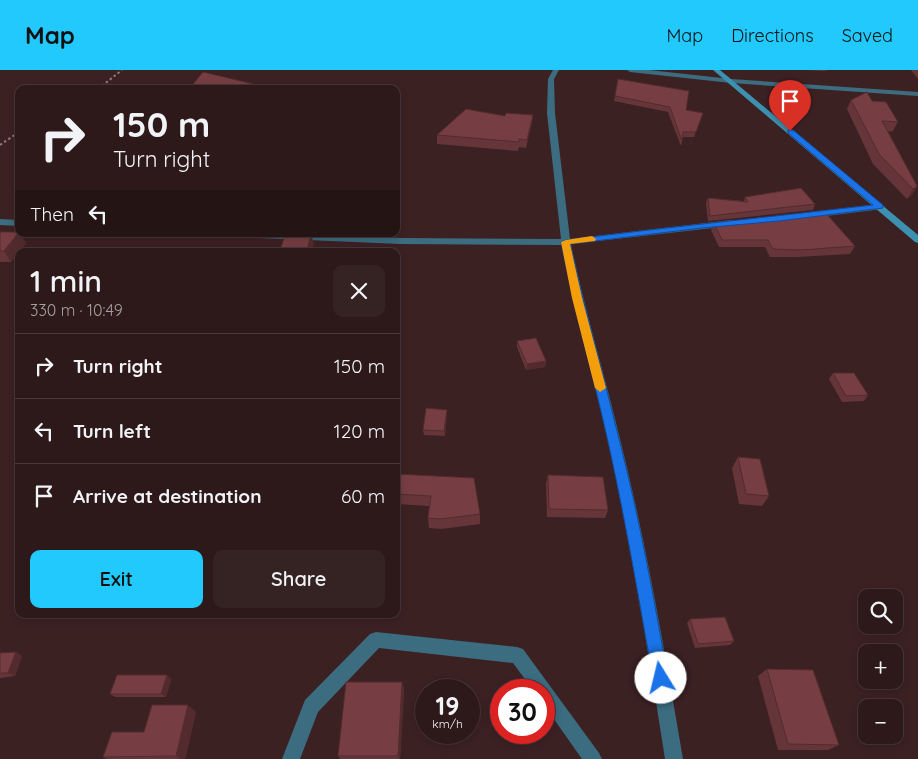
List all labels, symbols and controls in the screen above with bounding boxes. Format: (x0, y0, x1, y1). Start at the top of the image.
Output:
text: Map (25, 20, 75, 50)
text: Map (666, 24, 703, 47)
text: Directions (731, 24, 814, 47)
text: Saved (842, 24, 893, 47)
pin (769, 80, 811, 131)
icon: arrive (776, 87, 804, 115)
text: 150 m (113, 102, 210, 146)
icon: right (30, 105, 95, 170)
text: Turn right (113, 145, 210, 173)
icon: left (84, 200, 112, 228)
text: Then (30, 202, 74, 226)
text: 1 min (30, 262, 102, 300)
button: close (333, 265, 385, 317)
text: 330 m · 10:49 (30, 300, 123, 320)
icon: right (30, 352, 58, 380)
text: Turn right (73, 354, 162, 378)
text: 150 m (334, 354, 385, 378)
icon: left (30, 417, 58, 445)
text: Turn left (73, 419, 151, 443)
text: 120 m (334, 419, 385, 443)
icon: arrive (30, 482, 58, 510)
text: Arrive at destination (73, 484, 262, 508)
text: 60 m (341, 484, 385, 508)
button: Exit (30, 550, 203, 608)
button: Share (213, 550, 385, 608)
map controls (858, 589, 903, 744)
button: search (858, 589, 903, 634)
button: + (858, 644, 903, 689)
position arrow (634, 651, 686, 703)
speed limit sign: 30 (490, 679, 555, 744)
text: 19 (436, 690, 459, 721)
button: − (858, 699, 903, 744)
text: km/h (432, 716, 463, 731)

